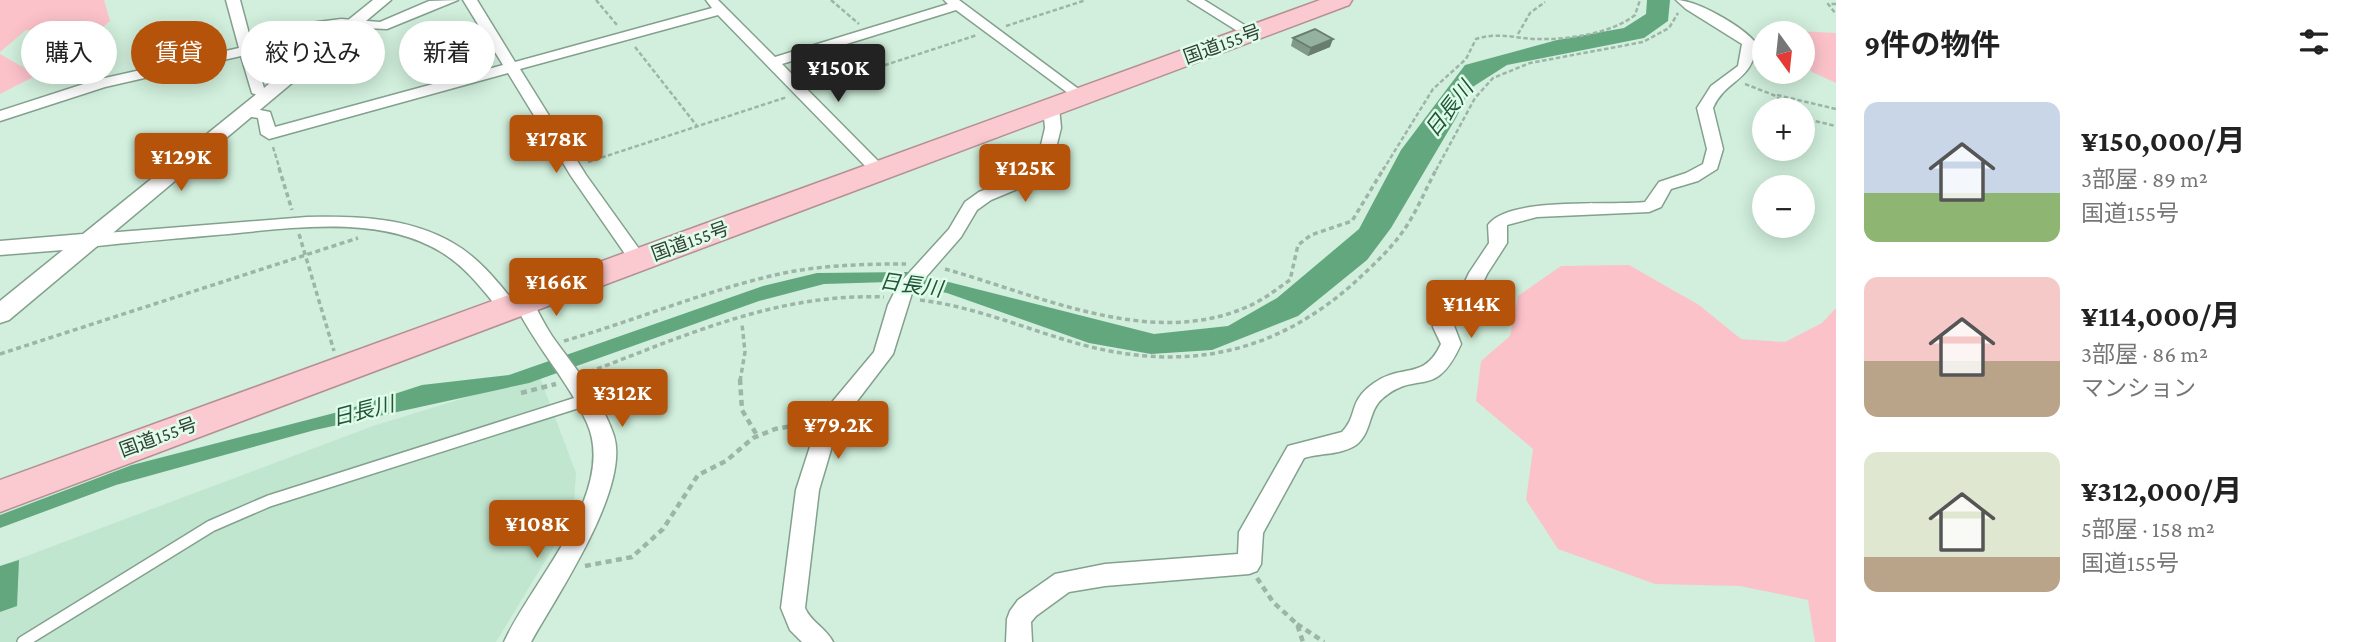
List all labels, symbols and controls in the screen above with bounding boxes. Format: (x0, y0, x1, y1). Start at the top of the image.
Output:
street label: 国道155号 (1180, 20, 1264, 68)
chip: 購入 (21, 21, 117, 84)
chip: 賃貸 (131, 21, 227, 84)
chip: 絞り込み (241, 21, 385, 84)
chip: 新着 (399, 21, 495, 84)
north arrow (1752, 21, 1815, 84)
map controls (1752, 21, 1815, 238)
icon: filters (2295, 23, 2333, 61)
text: 9件の物件 (1864, 28, 2000, 61)
pin: ¥150K (789, 44, 887, 104)
text: ¥150K (807, 54, 869, 80)
water label: 日長川 (1420, 75, 1479, 141)
button: + (1752, 98, 1815, 161)
pin: ¥178K (507, 116, 605, 175)
text: ¥150,000/月 (2081, 124, 2245, 157)
text: ¥178K (526, 125, 586, 151)
icon: home (1920, 130, 2004, 214)
pin: ¥129K (132, 134, 230, 193)
text: ¥129K (151, 143, 211, 169)
pin: ¥125K (976, 144, 1074, 204)
text: ¥125K (995, 154, 1055, 180)
text: 3部屋 · 89 m² (2081, 166, 2208, 192)
button: − (1752, 175, 1815, 238)
text: 国道155号 (2081, 200, 2179, 226)
street label: 国道155号 (648, 217, 732, 265)
pin: ¥166K (507, 258, 605, 318)
text: ¥166K (525, 268, 587, 294)
water label: 日長川 (878, 269, 946, 302)
pin: ¥114K (1422, 280, 1520, 340)
text: ¥114K (1442, 290, 1500, 316)
text: ¥114,000/月 (2081, 299, 2241, 332)
icon: home (1920, 305, 2004, 389)
text: 3部屋 · 86 m² (2081, 341, 2208, 367)
pin: ¥312K (573, 370, 671, 429)
text: マンション (2081, 375, 2196, 401)
text: ¥312K (593, 379, 651, 405)
water label: 日長川 (330, 391, 398, 430)
pin: ¥79.2K (781, 402, 895, 461)
text: ¥79.2K (803, 411, 873, 437)
street label: 国道155号 (116, 413, 200, 461)
text: ¥312,000/月 (2081, 474, 2242, 507)
icon: home (1920, 480, 2004, 564)
pin: ¥108K (488, 500, 586, 560)
text: ¥108K (505, 510, 569, 536)
text: 5部屋 · 158 m² (2081, 516, 2215, 542)
text: 国道155号 (2081, 550, 2179, 576)

